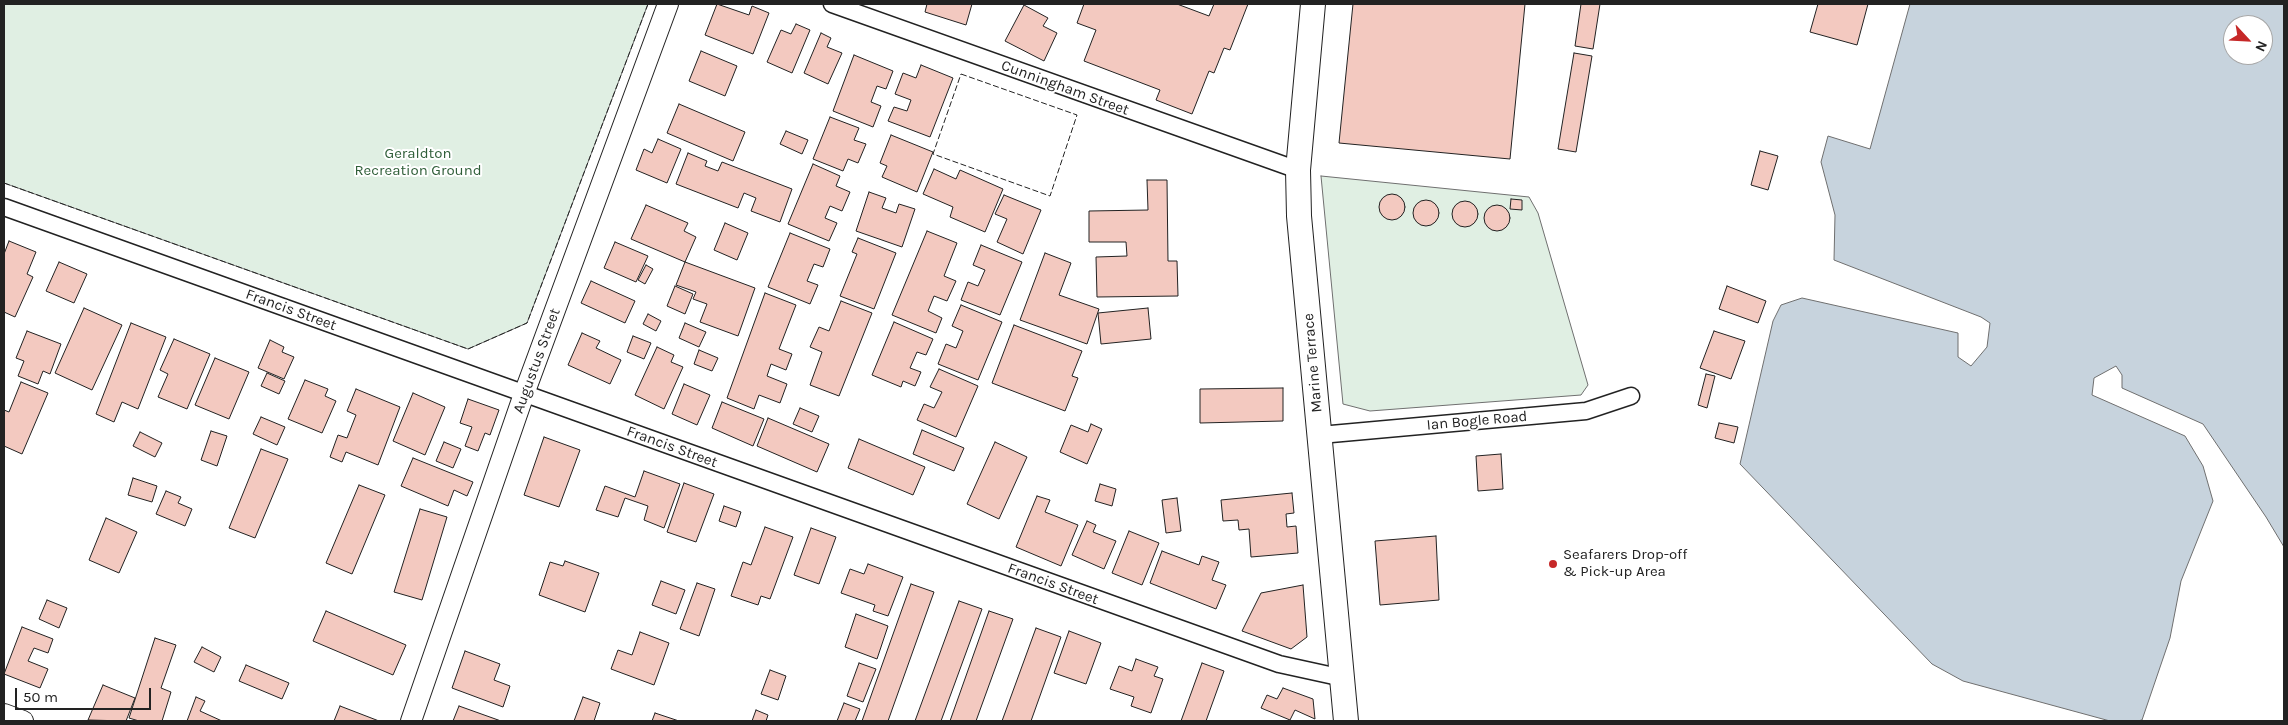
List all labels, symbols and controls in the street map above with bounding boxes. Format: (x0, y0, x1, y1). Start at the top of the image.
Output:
north arrow (2223, 15, 2273, 65)
text: N (2251, 38, 2271, 54)
street label: Cunningham Street (999, 57, 1131, 119)
park label: Geraldton Recreation Ground (354, 145, 482, 180)
street label: Francis Street (243, 285, 339, 335)
street label: Augustus Street (510, 306, 564, 416)
street label: Marine Terrace (1300, 313, 1326, 413)
street label: Ian Bogle Road (1426, 408, 1528, 434)
street label: Francis Street (624, 422, 720, 472)
place label: Seafarers Drop-off & Pick-up Area (1563, 546, 1687, 581)
marker: Seafarers Drop-off & Pick-up Area (1547, 558, 1559, 570)
street label: Francis Street (1005, 559, 1101, 609)
scale bar (18, 678, 154, 710)
text: 50 m (23, 688, 58, 706)

